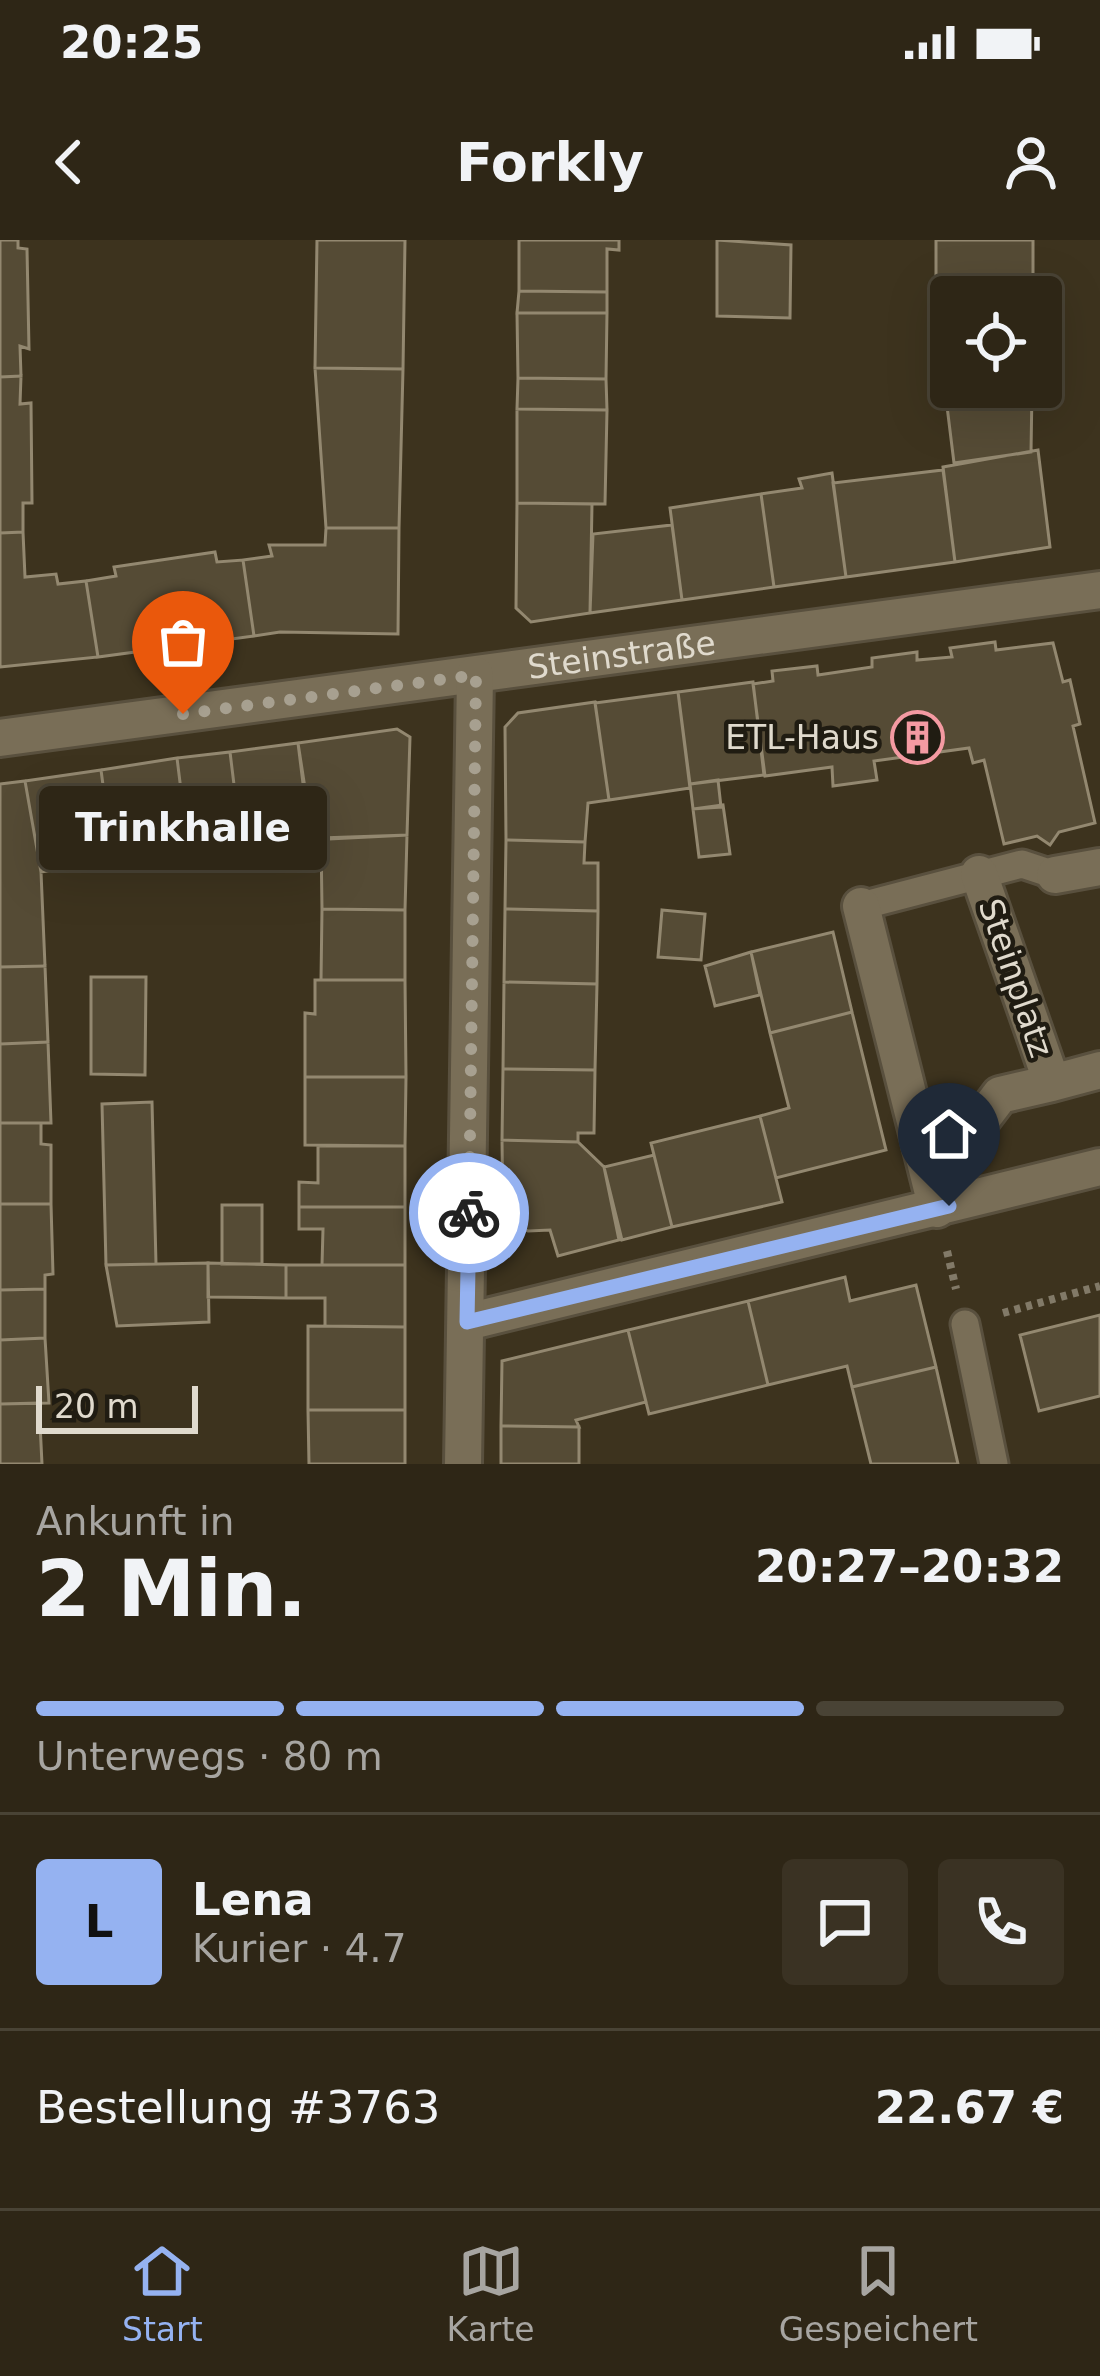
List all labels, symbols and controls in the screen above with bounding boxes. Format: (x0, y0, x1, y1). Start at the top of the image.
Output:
text: 20:25 (60, 16, 203, 69)
icon: back (36, 129, 102, 195)
icon: person (998, 129, 1064, 195)
text: Forkly (456, 131, 644, 194)
map controls (930, 276, 1062, 408)
button: locate (930, 276, 1062, 408)
pin (132, 591, 234, 714)
icon: bag (150, 609, 216, 675)
street label: Steinstraße (525, 622, 718, 686)
building icon: ETL-Haus (890, 709, 946, 765)
place label: ETL-Haus (725, 718, 879, 757)
callout: Trinkhalle (39, 786, 327, 870)
text: Trinkhalle (75, 805, 291, 850)
street label: Steinplatz (971, 894, 1061, 1062)
pin (898, 1083, 1000, 1206)
icon: home (916, 1101, 982, 1167)
courier (409, 1153, 529, 1273)
icon: bike (436, 1180, 502, 1246)
scale bar (36, 1380, 198, 1433)
text: 20 m (54, 1387, 139, 1426)
text: Ankunft in (36, 1499, 235, 1544)
text: 20:27–20:32 (755, 1540, 1064, 1593)
text: 2 Min. (36, 1544, 307, 1634)
text: Unterwegs · 80 m (36, 1734, 383, 1779)
button: chat (782, 1859, 908, 1985)
button: phone (938, 1859, 1064, 1985)
text: Lena (192, 1873, 314, 1926)
text: L (85, 1895, 113, 1948)
text: Kurier · 4.7 (192, 1926, 406, 1971)
text: Bestellung #3763 (36, 2081, 440, 2134)
text: 22.67 € (875, 2081, 1064, 2134)
tab: Start (122, 2238, 203, 2349)
tab: Karte (447, 2238, 535, 2349)
tab: Gespeichert (779, 2238, 978, 2349)

